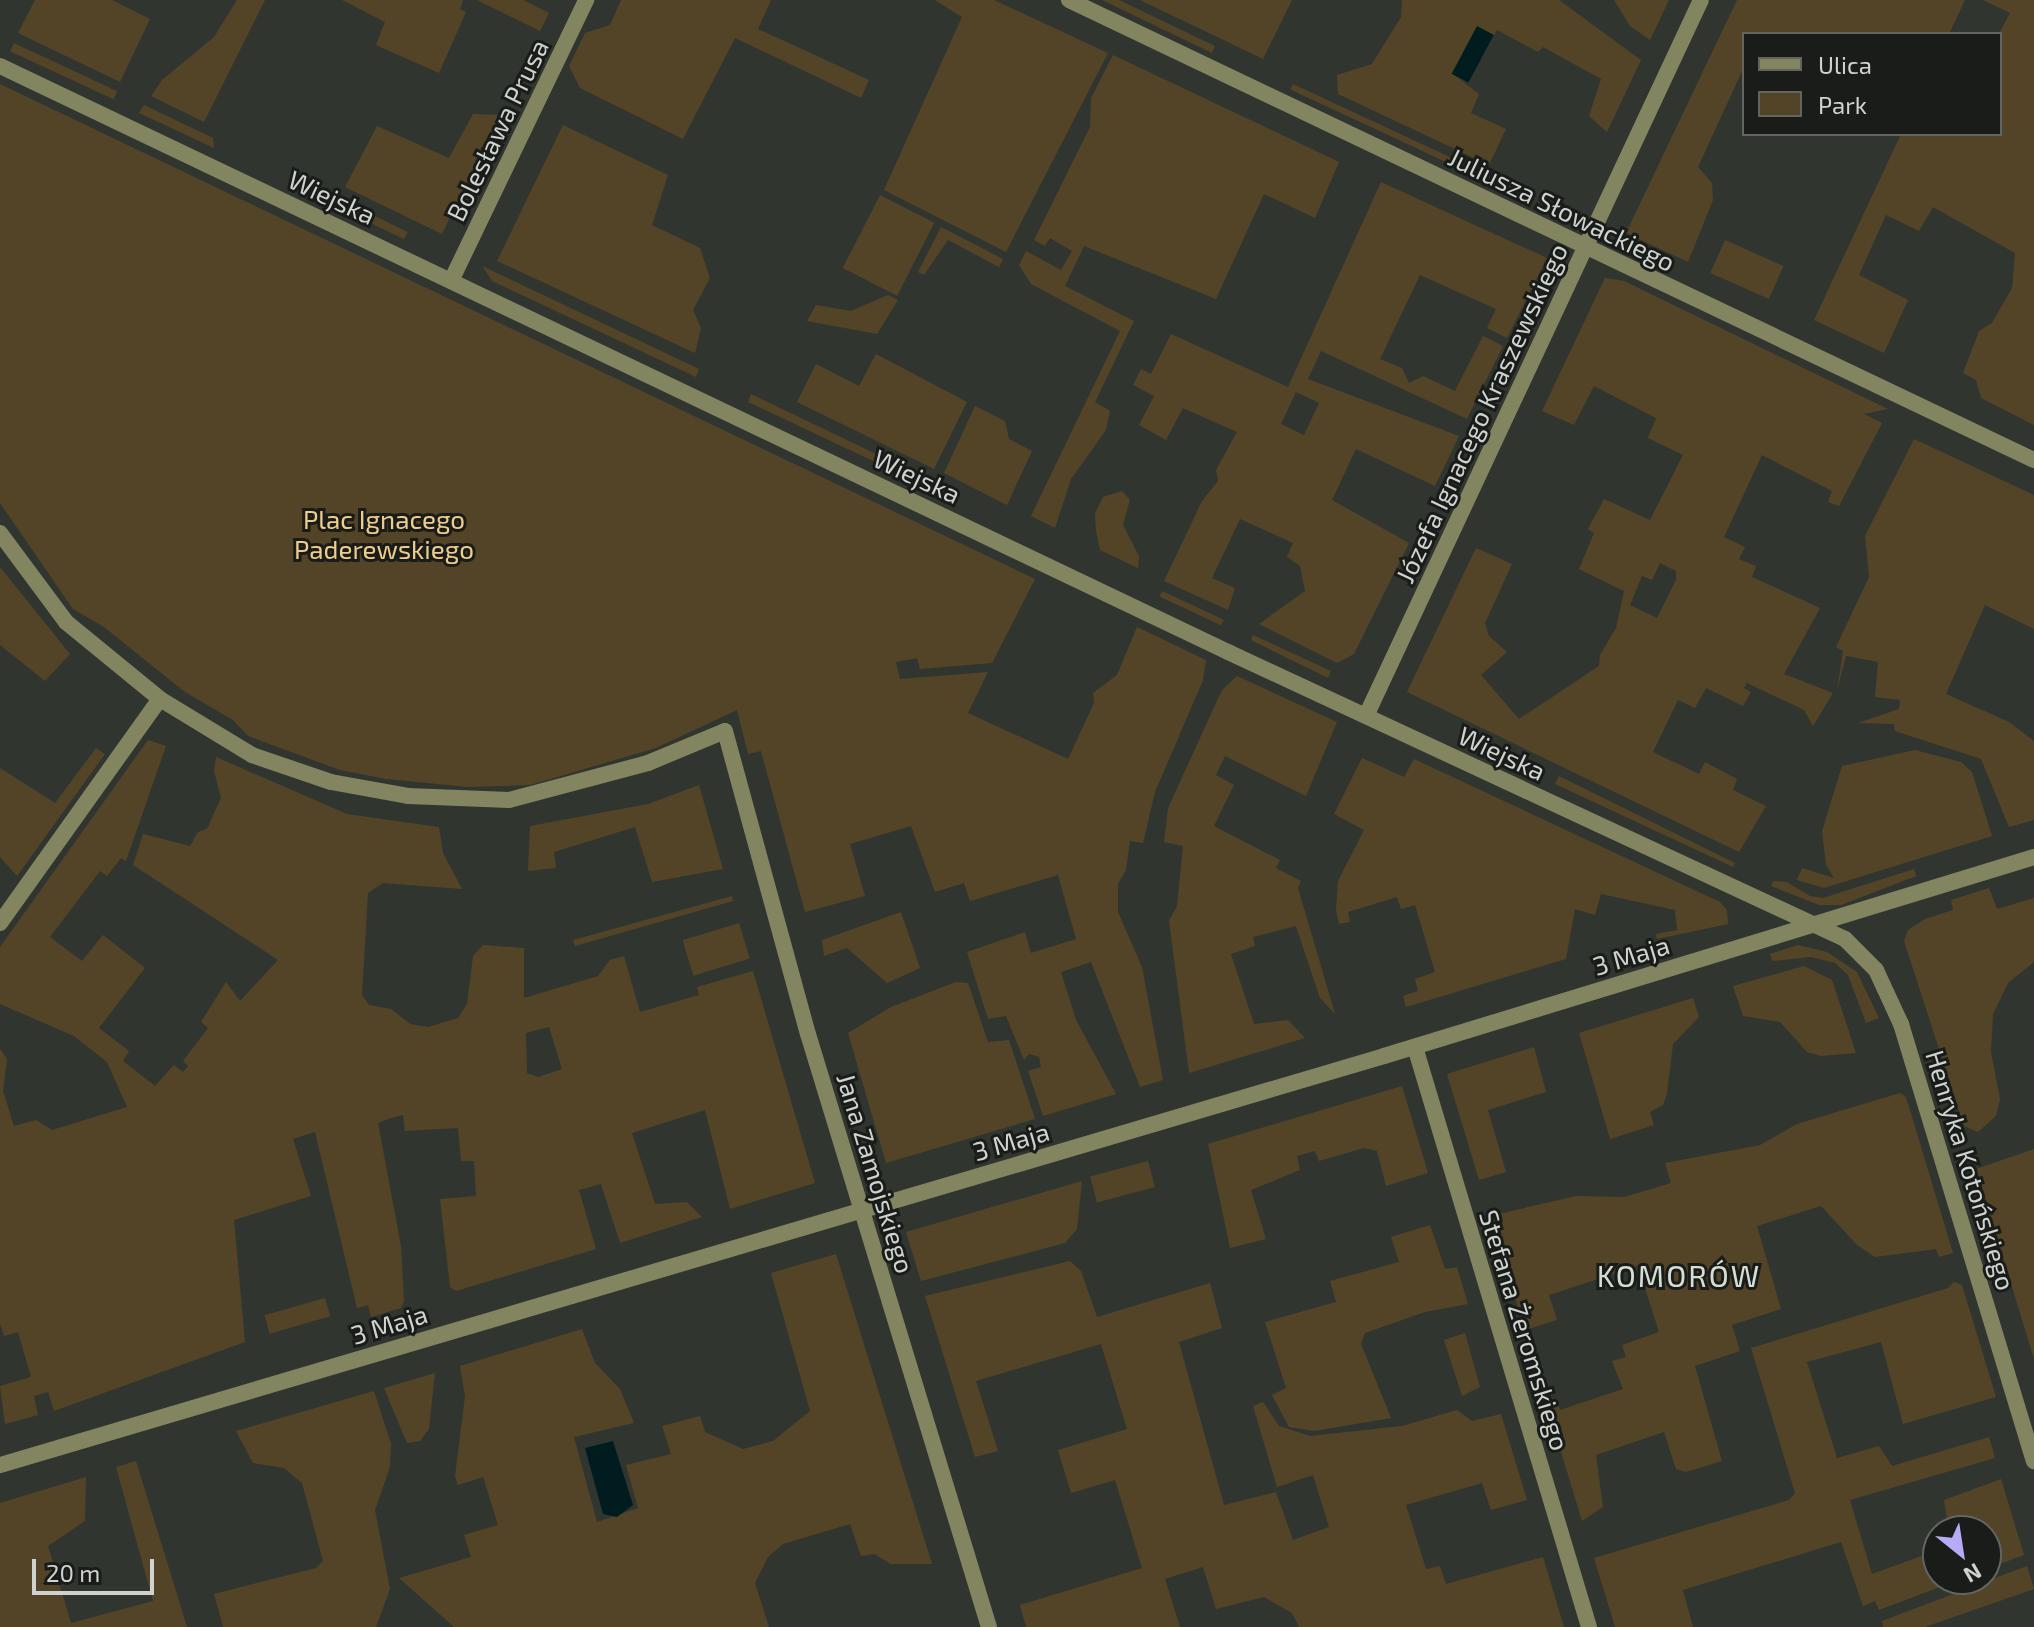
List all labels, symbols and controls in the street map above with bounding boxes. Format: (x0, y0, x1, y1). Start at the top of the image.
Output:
legend (1742, 32, 2002, 136)
street label: Bolesława Prusa (440, 34, 554, 226)
text: Ulica (1818, 50, 1872, 79)
text: Park (1818, 90, 1867, 119)
street label: Juliusza Słowackiego (1444, 141, 1680, 277)
street label: Wiejska (284, 163, 380, 231)
street label: Józefa Ignacego Kraszewskiego (1389, 238, 1573, 588)
street label: Wiejska (869, 442, 965, 510)
park label: Plac Ignacego Paderewskiego (294, 503, 474, 564)
street label: Wiejska (1454, 719, 1550, 787)
street label: 3 Maja (1589, 929, 1673, 981)
street label: Henryka Kotońskiego (1920, 1046, 2022, 1294)
street label: Jana Zamojskiego (831, 1069, 921, 1277)
street label: 3 Maja (969, 1115, 1053, 1167)
street label: Stefana Żeromskiego (1474, 1206, 1576, 1454)
district label: KOMORÓW (1597, 1257, 1761, 1293)
street label: 3 Maja (347, 1298, 431, 1350)
north arrow (1922, 1515, 2002, 1595)
scale bar (36, 1543, 158, 1593)
text: 20 m (46, 1558, 100, 1587)
text: N (1960, 1559, 1986, 1589)

